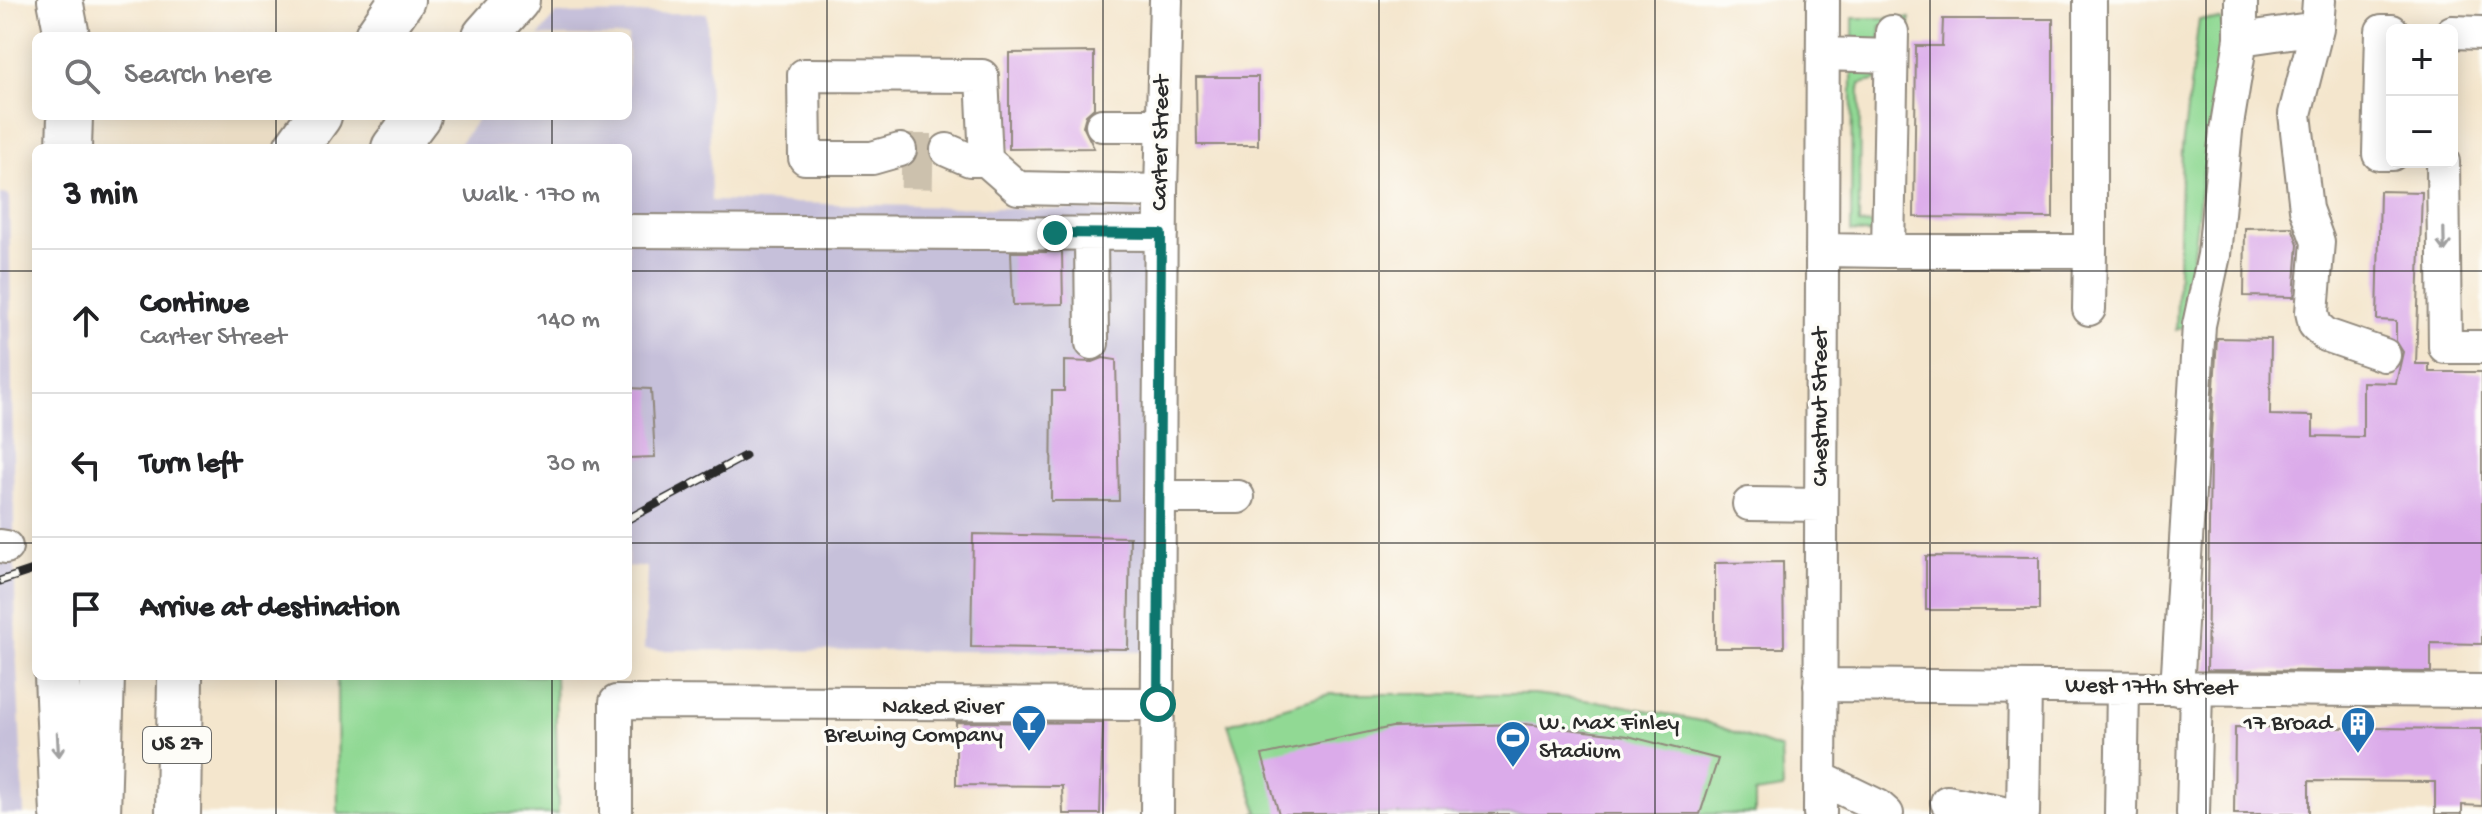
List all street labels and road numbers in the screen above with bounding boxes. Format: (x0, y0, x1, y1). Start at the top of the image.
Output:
street label: Carter Street (1146, 73, 1178, 211)
street label: Chestnut Street (1807, 325, 1836, 487)
street label: West 17th Street (2065, 672, 2239, 704)
road number: US 27 (143, 727, 211, 763)

